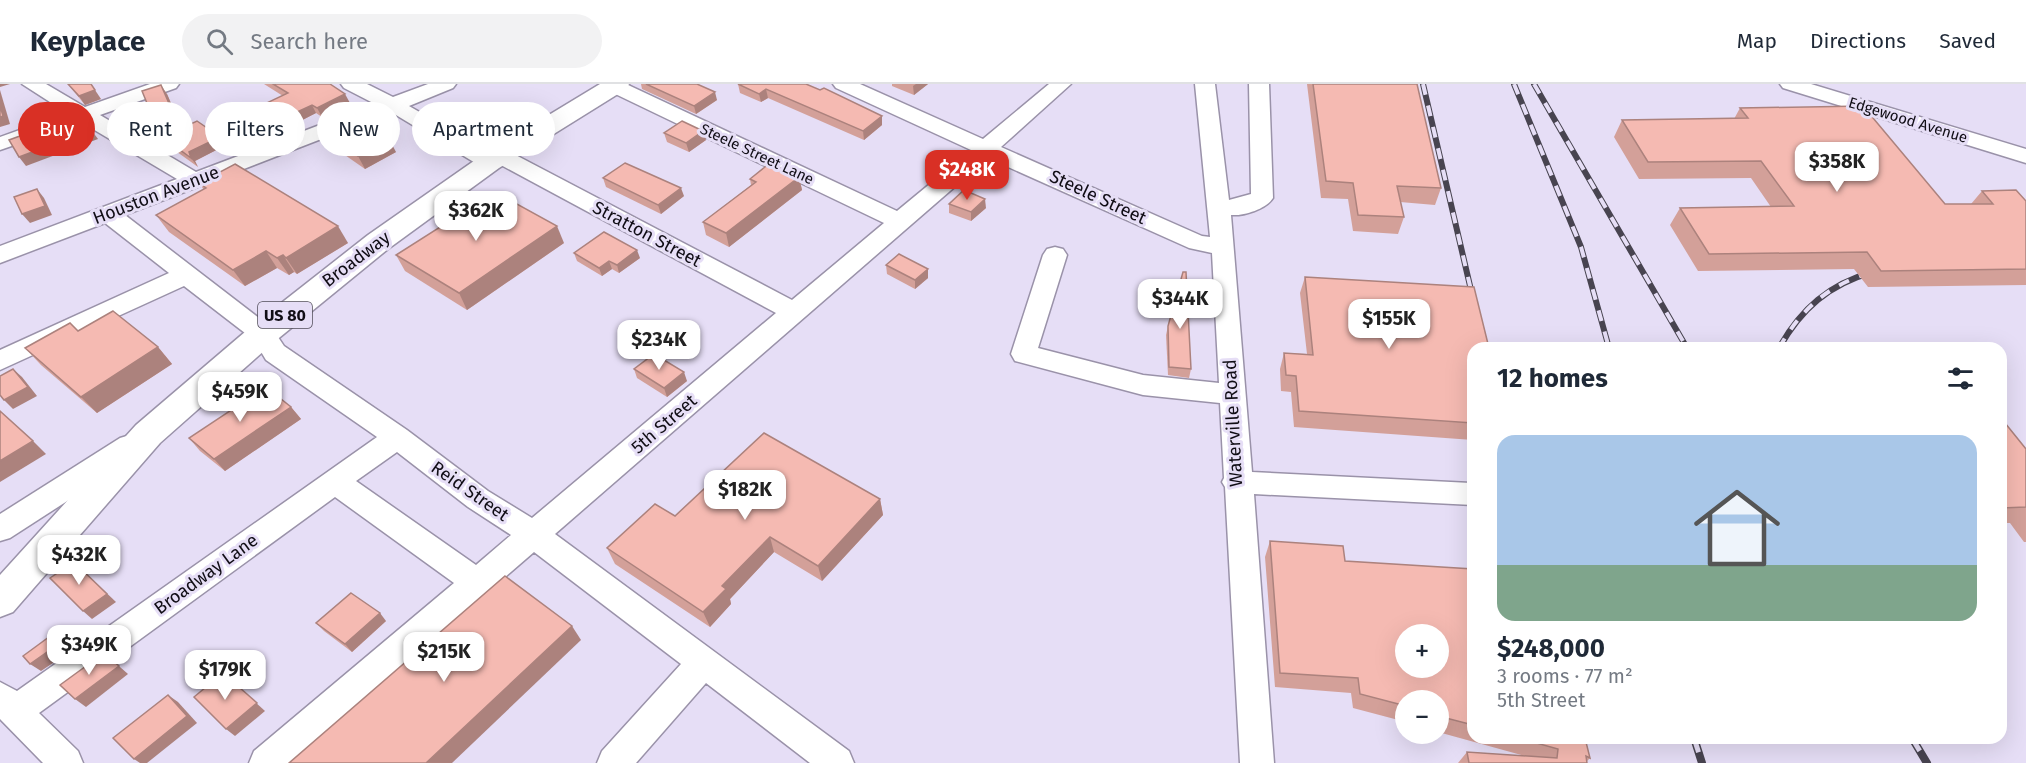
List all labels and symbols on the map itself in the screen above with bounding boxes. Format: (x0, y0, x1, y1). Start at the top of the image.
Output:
street label: Edgewood Avenue (1846, 93, 1970, 147)
street label: Steele Street Lane (697, 120, 817, 188)
pin: $358K (1795, 142, 1879, 193)
pin: $248K (925, 150, 1009, 201)
street label: Houston Avenue (90, 161, 222, 229)
street label: Steele Street (1046, 165, 1150, 229)
pin: $362K (434, 191, 518, 242)
street label: Stratton Street (589, 196, 705, 272)
street label: Broadway (318, 226, 394, 292)
pin: $344K (1138, 279, 1222, 330)
pin: $155K (1347, 299, 1431, 350)
road number: US 80 (258, 302, 312, 328)
pin: $234K (617, 320, 701, 371)
street label: Waterville Road (1219, 359, 1247, 487)
pin: $459K (198, 372, 282, 423)
street label: 5th Street (627, 389, 702, 458)
street label: Reid Street (427, 456, 514, 526)
pin: $182K (703, 470, 787, 521)
street label: Broadway Lane (150, 529, 262, 619)
pin: $432K (37, 535, 121, 586)
pin: $349K (47, 625, 131, 676)
pin: $215K (402, 632, 486, 683)
pin: $179K (183, 650, 267, 701)

